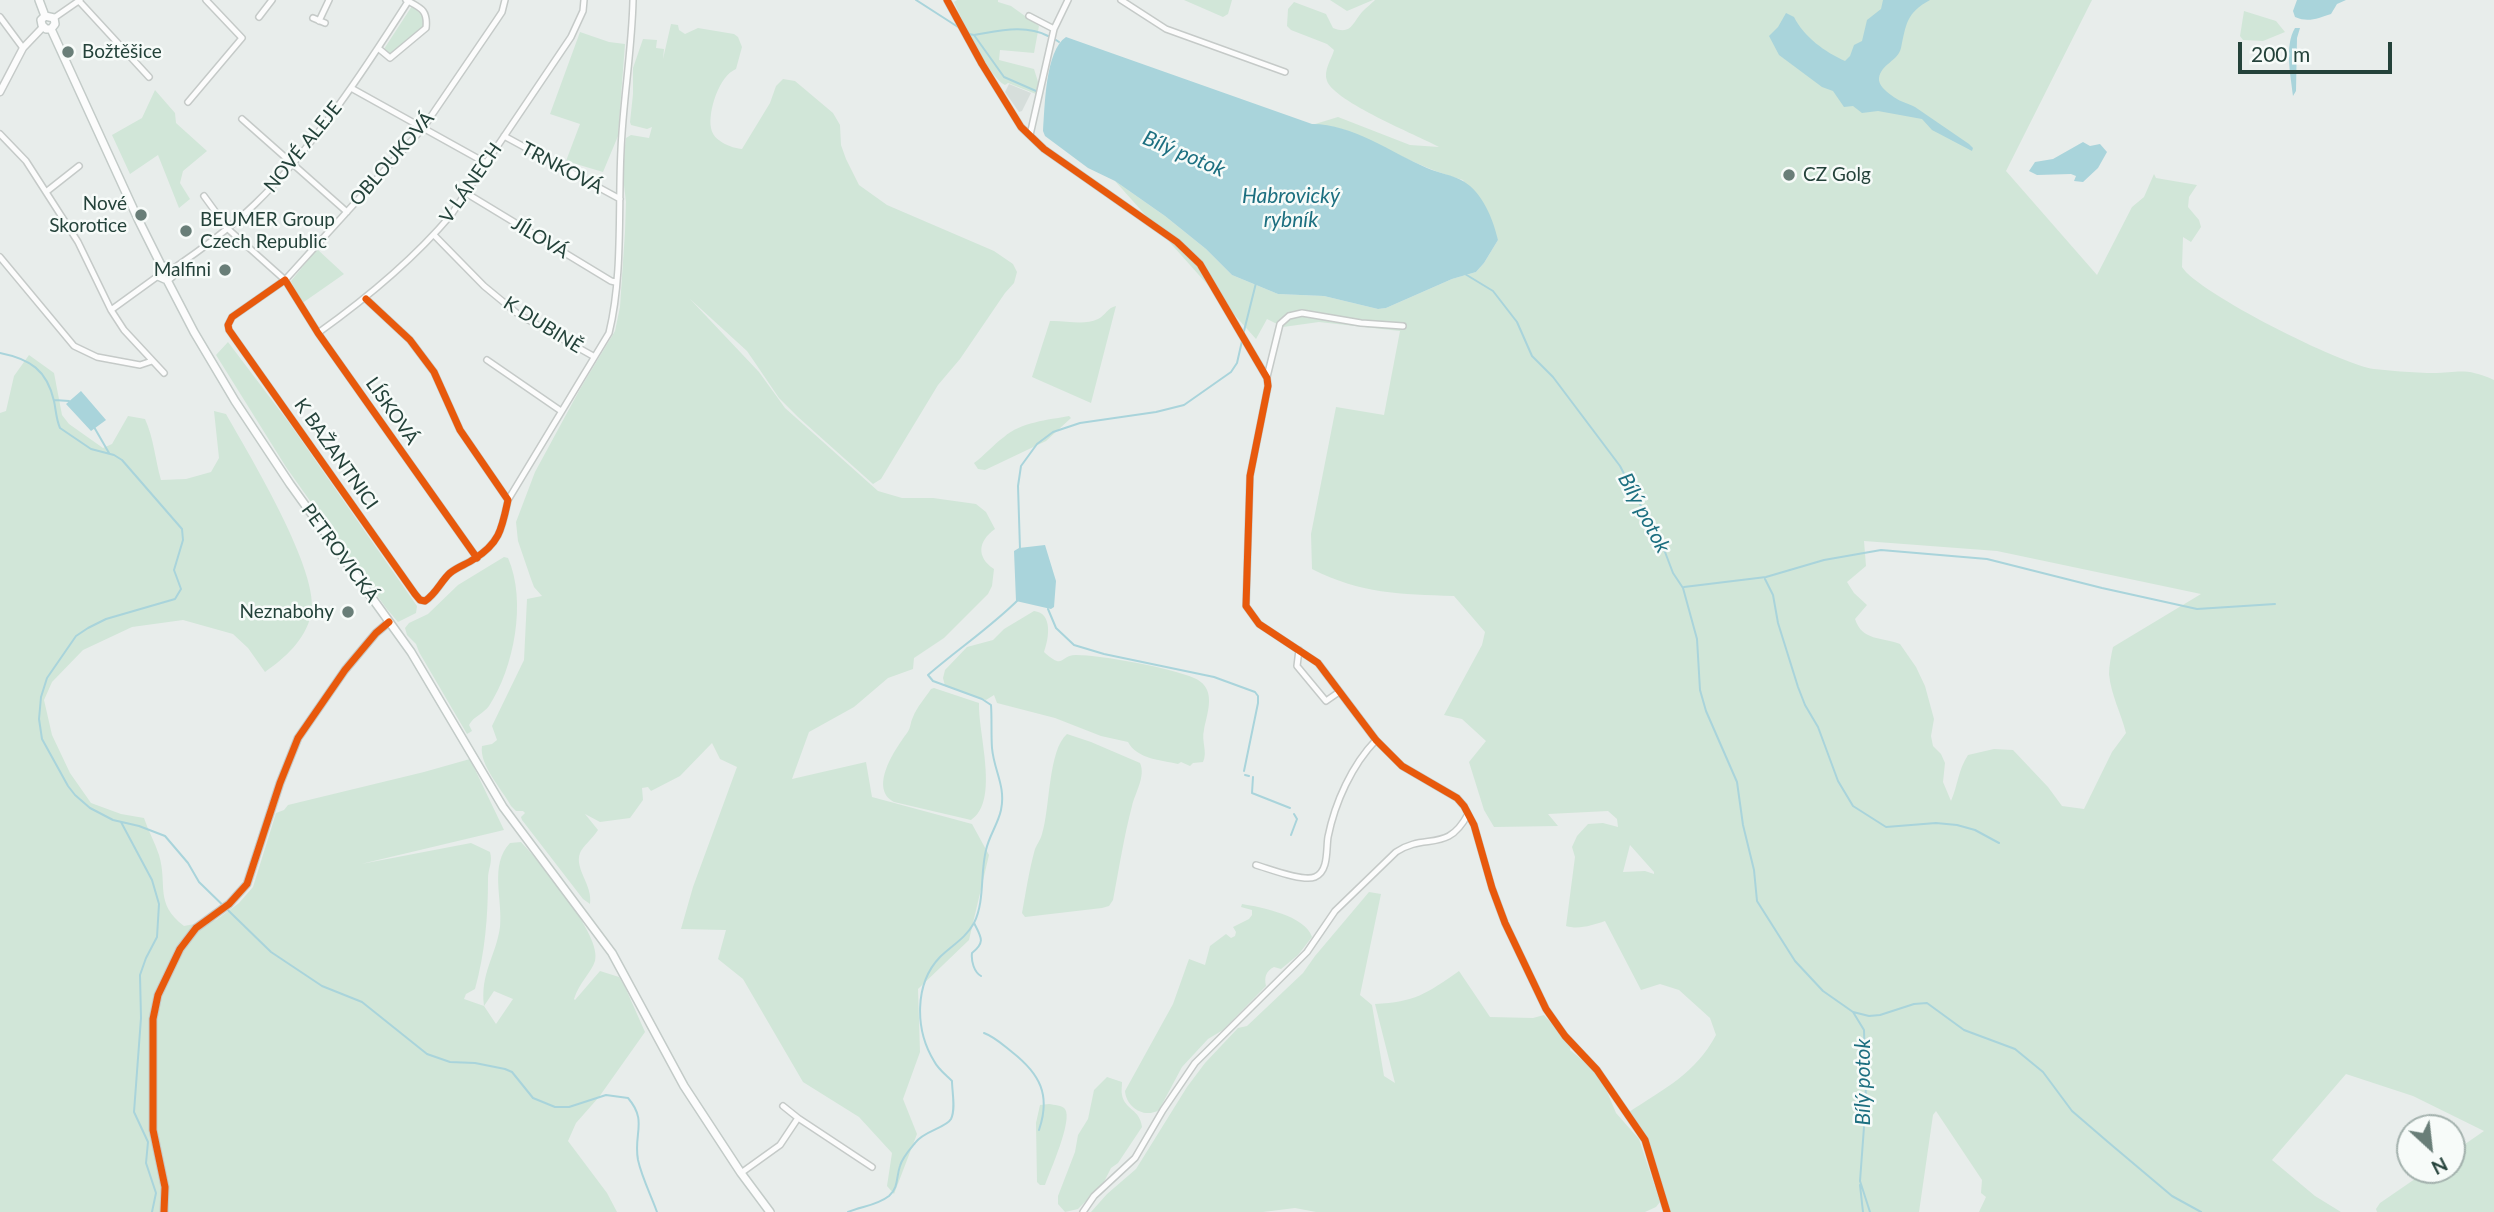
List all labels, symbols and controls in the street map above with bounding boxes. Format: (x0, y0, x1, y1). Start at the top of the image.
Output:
scale bar (2242, 28, 2396, 72)
place label: Božtěšice (82, 41, 162, 63)
text: 200 m (2251, 41, 2310, 66)
marker: Božtěšice (60, 44, 76, 60)
street label: NOVÉ ALEJE (259, 97, 347, 197)
street label: OBLOUKOVÁ (345, 107, 439, 211)
water label: Bílý potok (1139, 125, 1229, 183)
street label: TRNKOVÁ (517, 137, 607, 199)
street label: V LÁNECH (435, 138, 507, 228)
place label: CZ Golg (1803, 164, 1871, 186)
marker: CZ Golg (1781, 167, 1797, 183)
water label: Habrovický rybník (1242, 183, 1340, 233)
place label: Nové Skorotice (49, 193, 127, 237)
marker: Nové Skorotice (133, 207, 149, 223)
place label: BEUMER Group Czech Republic (200, 209, 335, 253)
street label: JÍLOVÁ (508, 212, 572, 264)
marker: BEUMER Group Czech Republic (178, 223, 194, 239)
place label: Malfini (154, 259, 211, 281)
marker: Malfini (217, 262, 233, 278)
street label: K DUBINĚ (499, 292, 587, 358)
street label: LÍSKOVÁ (361, 373, 423, 449)
street label: K BAŽANTNICI (289, 394, 383, 514)
water label: Bílý potok (1612, 469, 1676, 557)
street label: PETROVICKÁ (297, 499, 383, 607)
place label: Neznabohy (240, 601, 334, 623)
marker: Neznabohy (340, 604, 356, 620)
water label: Bílý potok (1850, 1039, 1876, 1125)
north arrow (2396, 1114, 2466, 1184)
text: N (2428, 1153, 2452, 1180)

